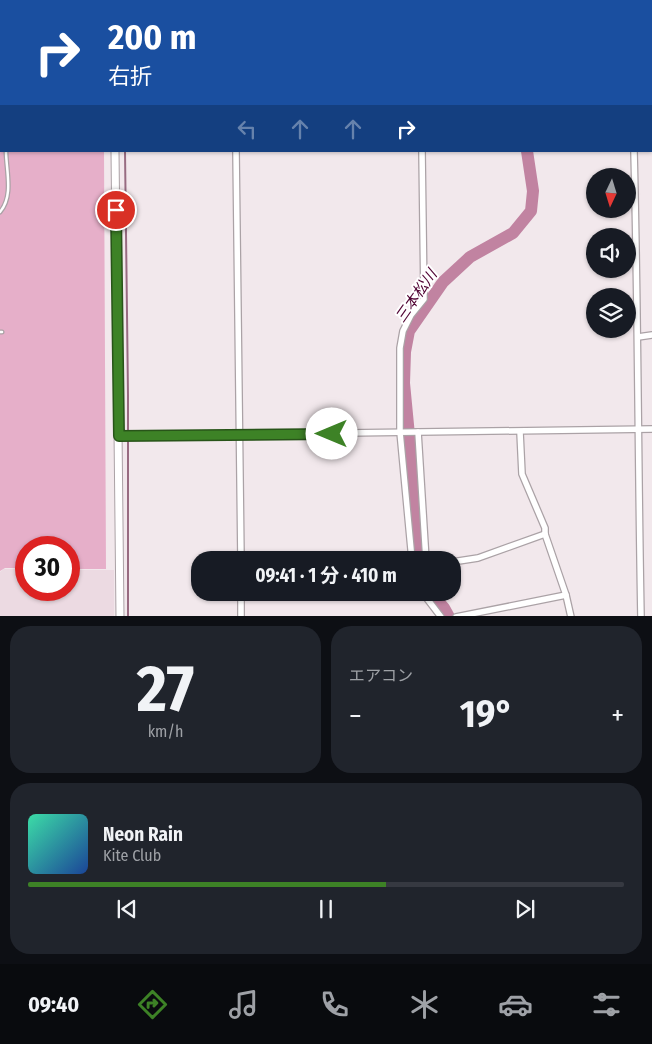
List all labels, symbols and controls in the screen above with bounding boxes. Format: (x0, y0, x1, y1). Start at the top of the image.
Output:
text: 200 m (108, 16, 196, 58)
icon: right (25, 20, 90, 85)
text: 右折 (108, 63, 152, 90)
icon: left (233, 115, 261, 143)
icon: ahead (286, 115, 314, 143)
icon: ahead (339, 115, 367, 143)
icon: right (392, 115, 420, 143)
north arrow (586, 168, 636, 218)
map controls (586, 168, 636, 338)
pin (95, 189, 137, 231)
icon: arrive (102, 196, 130, 224)
button: sound (586, 228, 636, 278)
water label: 三本松川 (391, 265, 442, 326)
button: layers (586, 288, 636, 338)
position arrow (305, 407, 357, 459)
speed limit sign: 30 (15, 536, 80, 601)
text: 09:41 · 1 分 · 410 m (255, 564, 397, 587)
text: 27 (137, 650, 194, 728)
text: エアコン (349, 666, 413, 685)
text: 19° (460, 691, 513, 737)
text: − (349, 699, 362, 732)
text: + (611, 699, 624, 732)
text: km/h (148, 722, 183, 741)
text: Neon Rain (103, 823, 183, 846)
text: Kite Club (103, 846, 161, 865)
icon: previous (113, 895, 141, 923)
icon: pause (312, 895, 340, 923)
icon: next (511, 895, 539, 923)
icon: directions (135, 987, 170, 1022)
icon: music (226, 987, 261, 1022)
icon: phone (317, 987, 352, 1022)
icon: climate (407, 987, 442, 1022)
icon: car (498, 987, 533, 1022)
icon: filters (589, 987, 624, 1022)
text: 09:40 (28, 991, 79, 1018)

